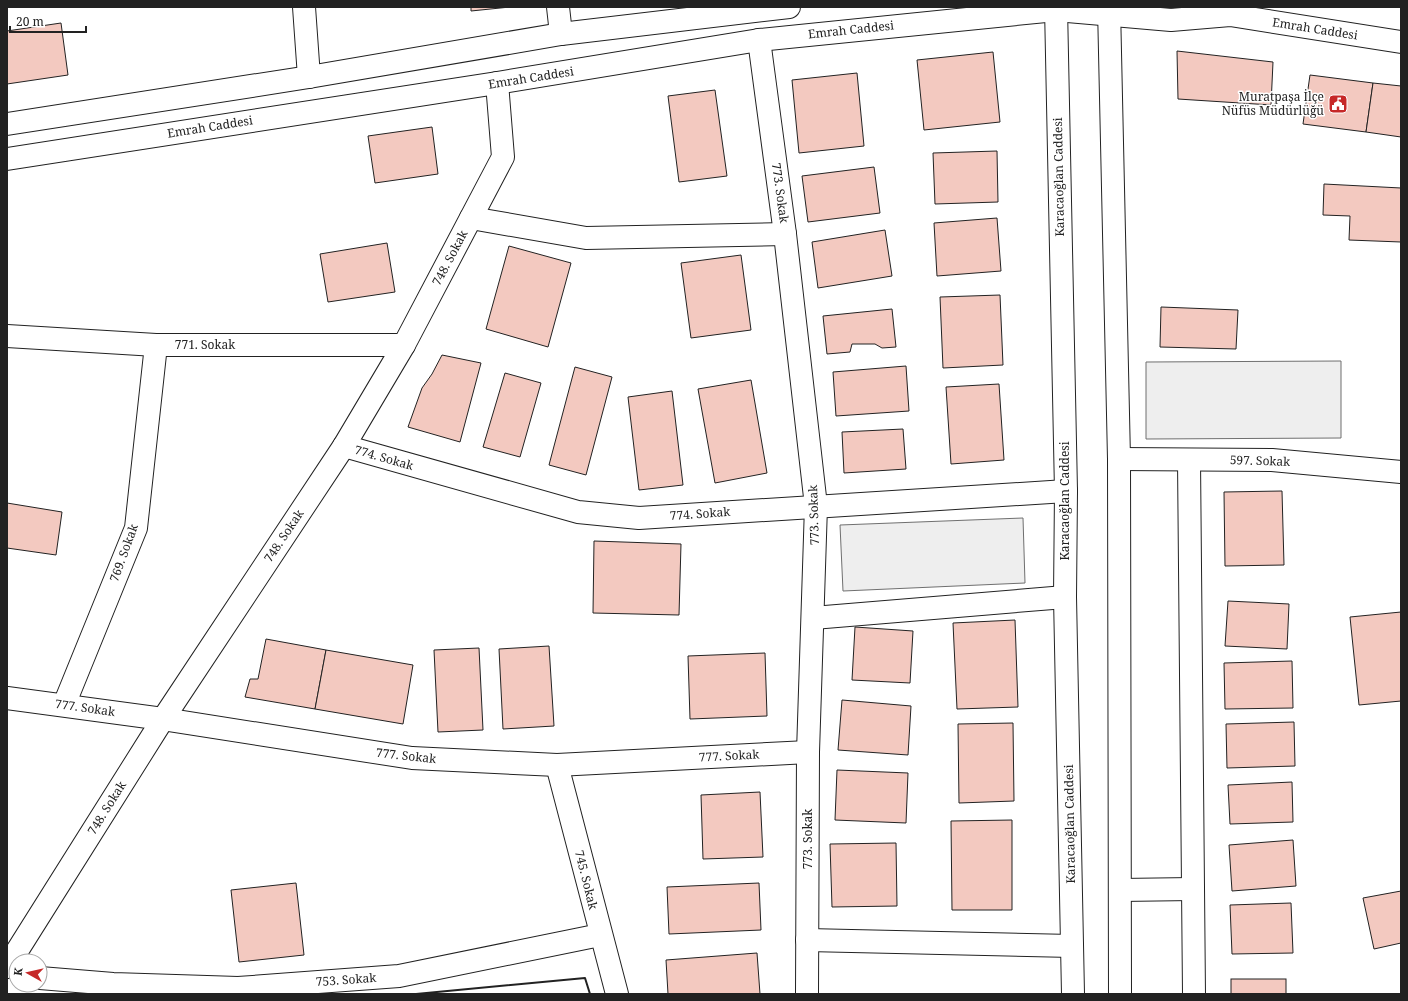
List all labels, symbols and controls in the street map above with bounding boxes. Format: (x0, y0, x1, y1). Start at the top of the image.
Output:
scale bar (10, 8, 86, 34)
text: 20 m (16, 13, 44, 30)
street label: Emrah Caddesi (1271, 13, 1359, 44)
street label: Emrah Caddesi (807, 17, 895, 42)
street label: Emrah Caddesi (487, 62, 575, 93)
place label: Muratpaşa İlçe Nüfüs Müdürlüğü (1222, 88, 1324, 119)
public building icon: Muratpaşa İlçe Nüfüs Müdürlüğü (1327, 93, 1349, 115)
street label: Emrah Caddesi (166, 111, 254, 142)
street label: Karacaoğlan Caddesi (1049, 117, 1068, 237)
street label: 773. Sokak (768, 162, 793, 225)
street label: 748. Sokak (428, 226, 472, 288)
street label: 771. Sokak (175, 336, 236, 353)
street label: 774. Sokak (353, 441, 416, 474)
street label: Karacaoğlan Caddesi (1056, 441, 1073, 561)
street label: 597. Sokak (1229, 451, 1292, 470)
street label: 773. Sokak (804, 484, 823, 546)
street label: 774. Sokak (669, 503, 732, 524)
street label: 748. Sokak (260, 505, 308, 566)
street label: 769. Sokak (105, 521, 142, 584)
street label: 777. Sokak (54, 695, 117, 720)
street label: 777. Sokak (375, 744, 438, 767)
street label: 777. Sokak (698, 745, 761, 766)
street label: Karacaoğlan Caddesi (1060, 764, 1079, 884)
street label: 748. Sokak (83, 777, 130, 838)
street label: 773. Sokak (799, 808, 816, 869)
street label: 745. Sokak (571, 848, 602, 912)
north arrow (8, 953, 48, 993)
text: K (10, 966, 26, 977)
street label: 753. Sokak (315, 969, 378, 990)

